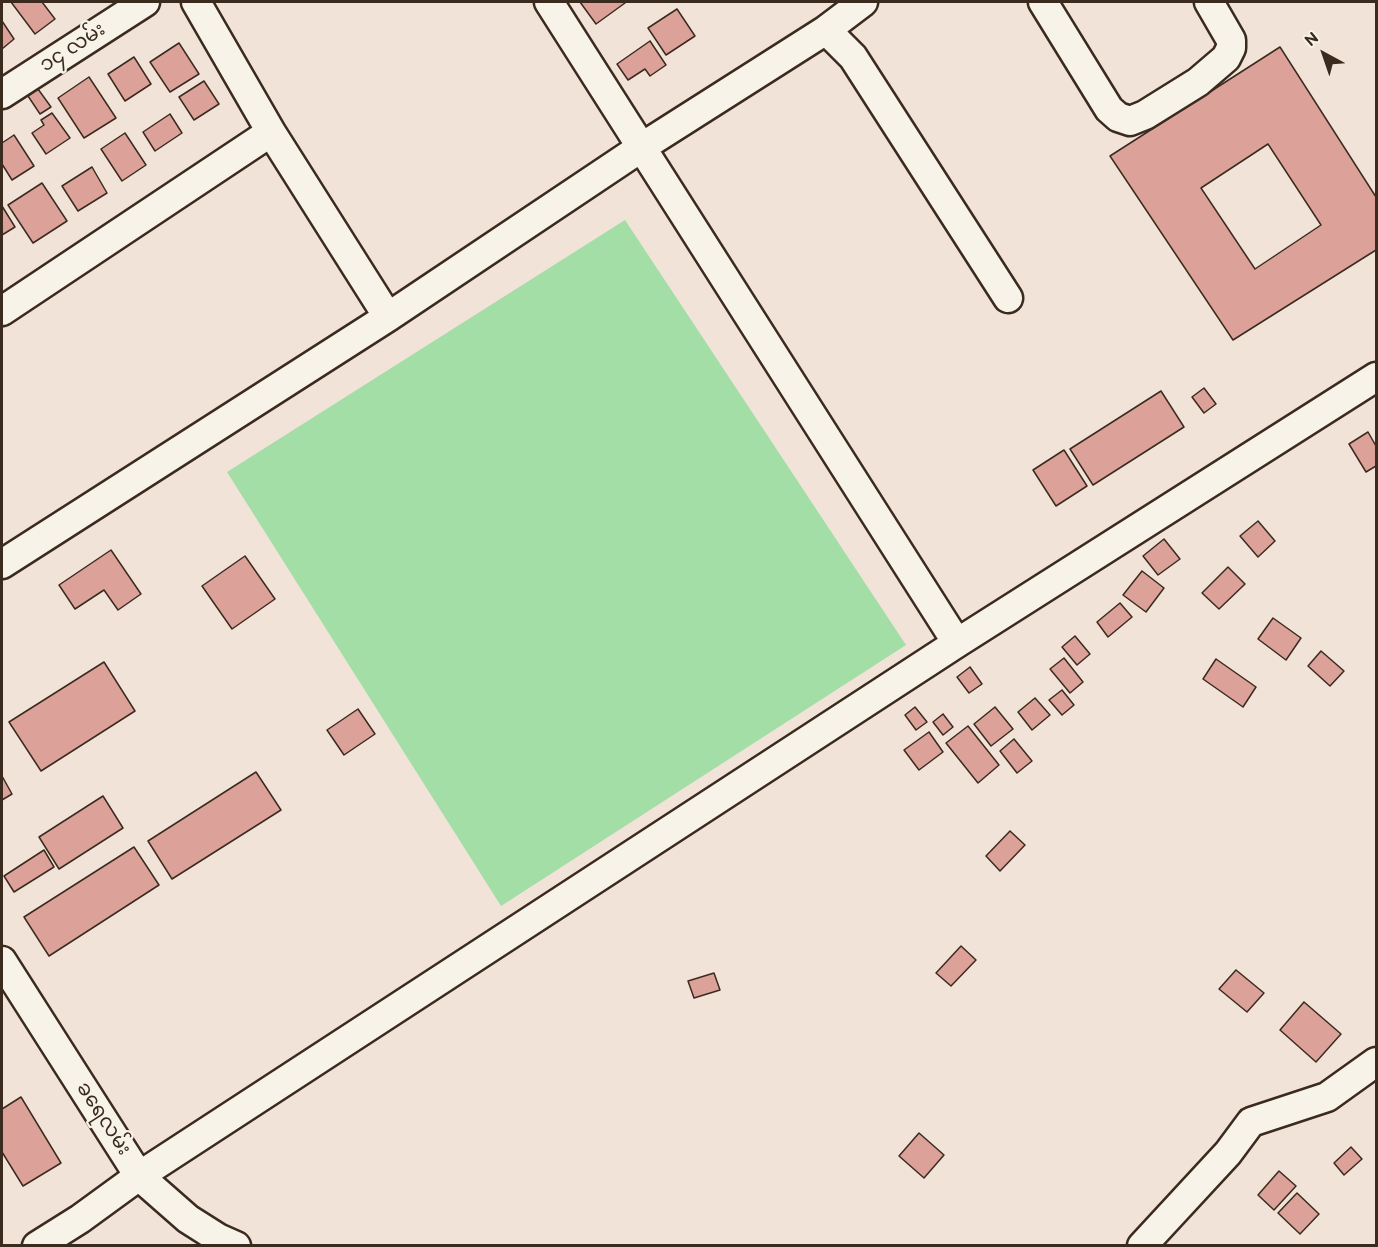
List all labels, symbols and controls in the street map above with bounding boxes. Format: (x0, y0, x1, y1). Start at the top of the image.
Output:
street label: ၁၄ လမ်း (36, 18, 110, 78)
north arrow (1294, 24, 1354, 84)
text: N (1301, 29, 1323, 51)
street label: ခရေလမ်း (70, 1078, 136, 1160)

